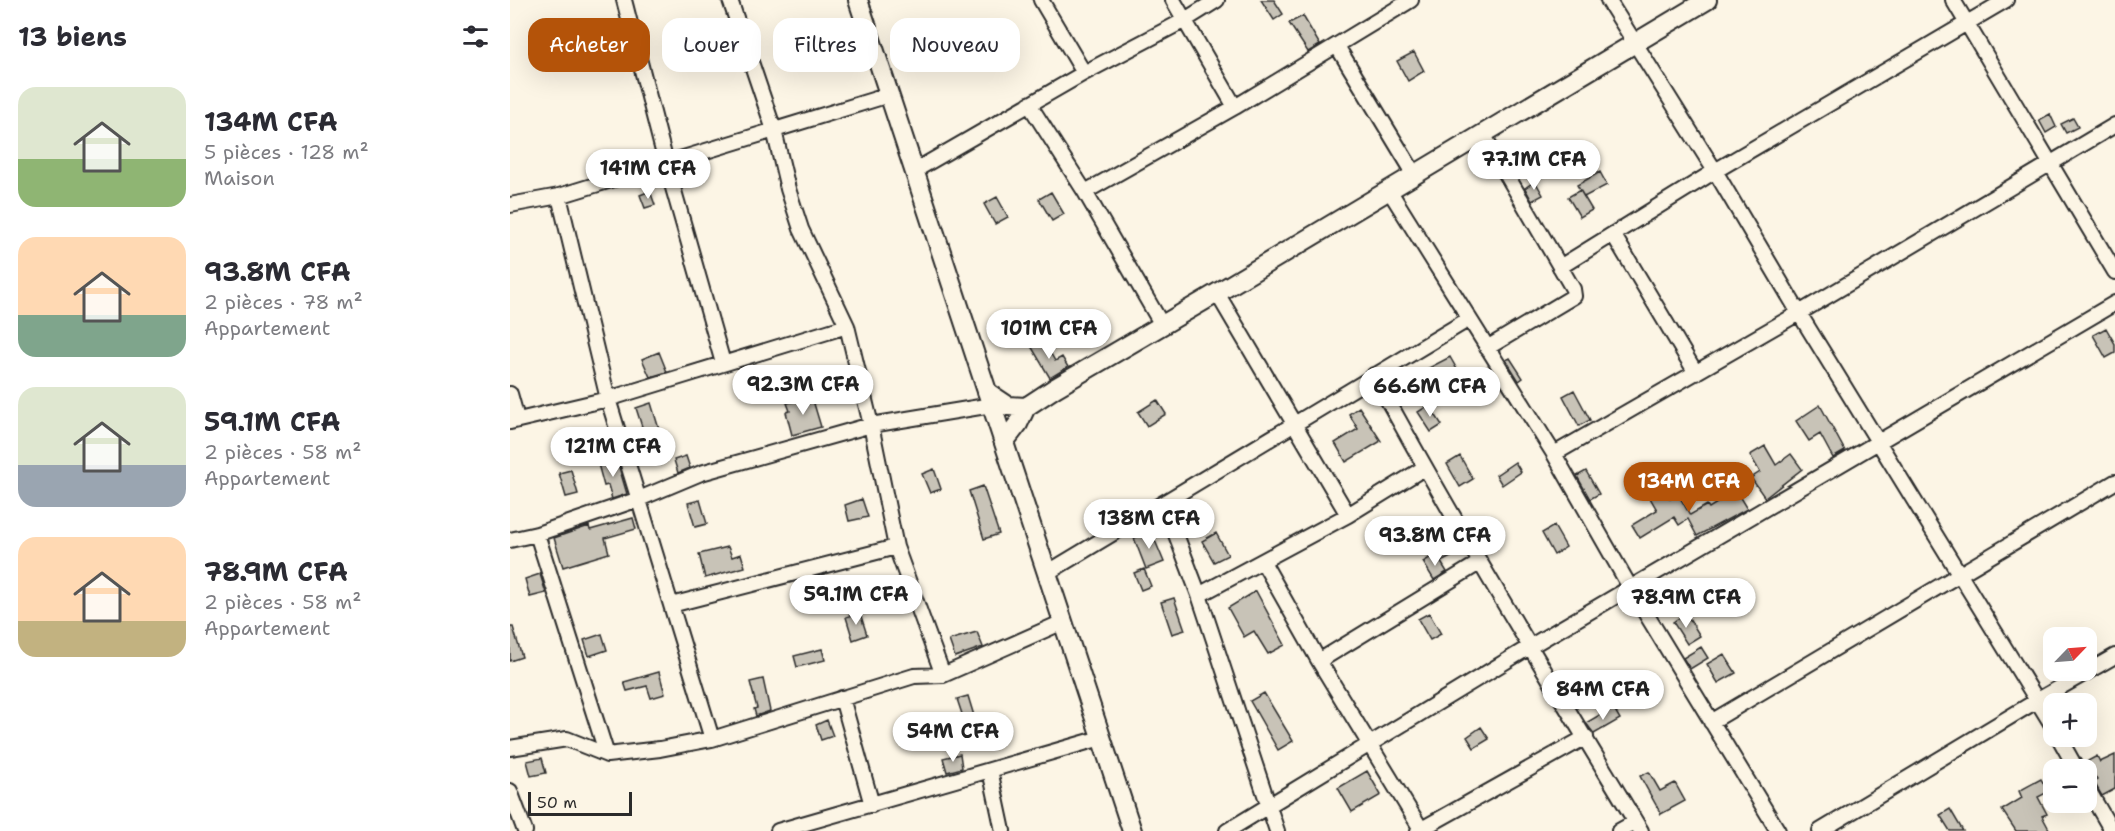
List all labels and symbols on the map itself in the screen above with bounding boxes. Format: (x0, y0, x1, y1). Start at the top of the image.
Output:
pin: 77.1M CFA (1465, 140, 1603, 191)
pin: 141M CFA (586, 149, 710, 200)
pin: 101M CFA (987, 309, 1111, 360)
pin: 92.3M CFA (734, 365, 872, 416)
pin: 66.6M CFA (1361, 367, 1499, 418)
pin: 121M CFA (551, 427, 675, 478)
pin: 134M CFA (1627, 462, 1751, 513)
pin: 138M CFA (1087, 499, 1211, 550)
pin: 93.8M CFA (1366, 516, 1504, 567)
pin: 59.1M CFA (787, 575, 925, 626)
pin: 78.9M CFA (1617, 578, 1755, 629)
north arrow (2043, 627, 2097, 681)
pin: 84M CFA (1548, 670, 1658, 721)
pin: 54M CFA (898, 712, 1008, 763)
scale bar (528, 789, 632, 816)

